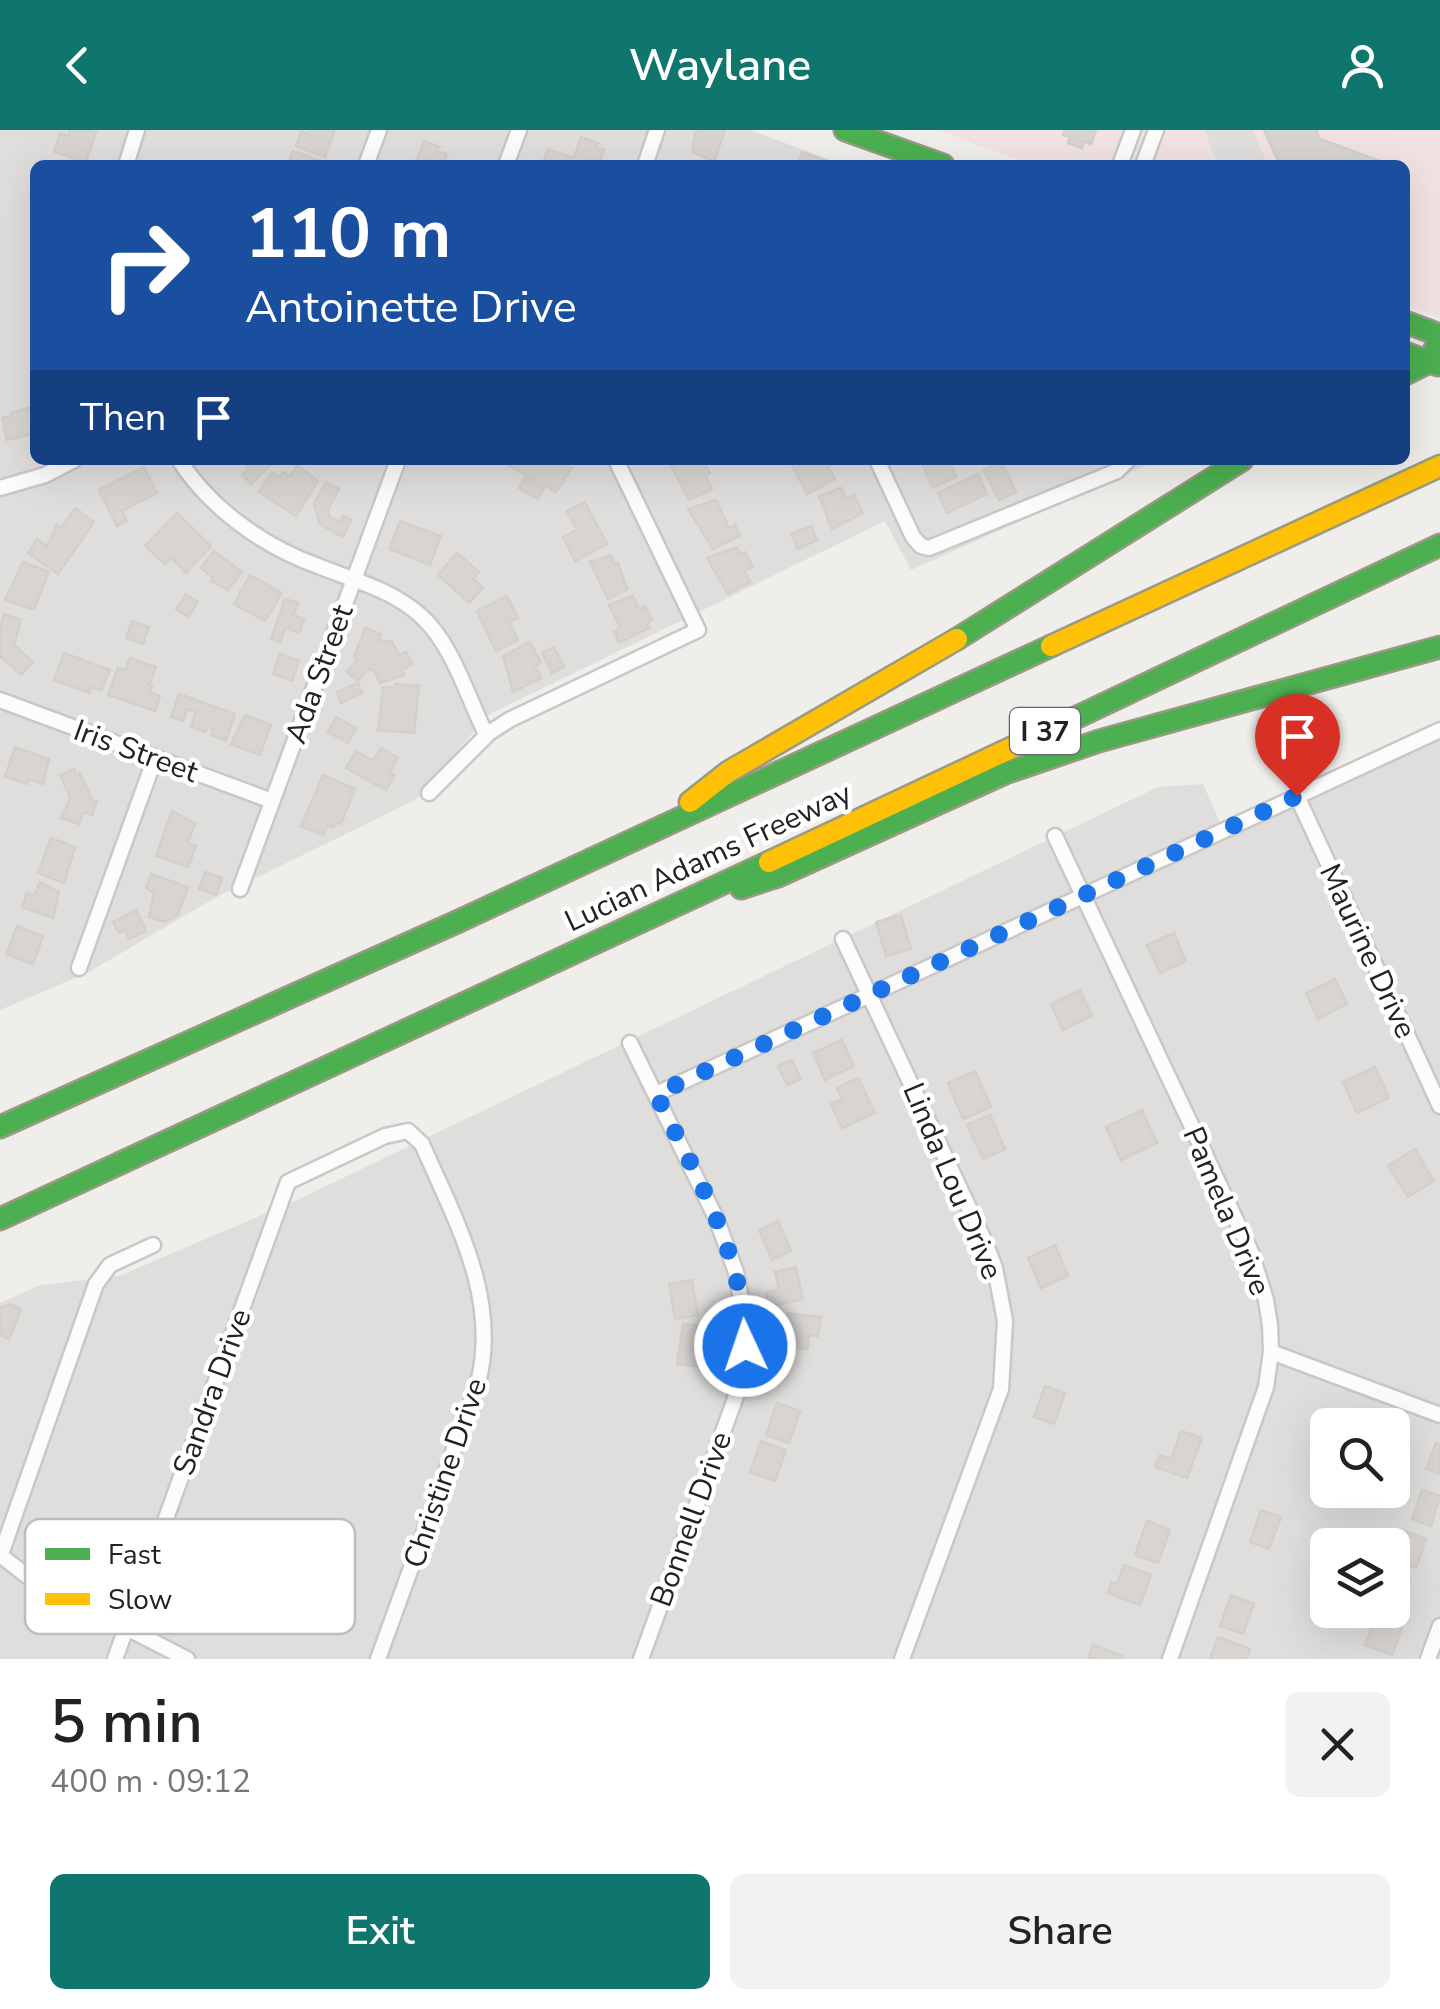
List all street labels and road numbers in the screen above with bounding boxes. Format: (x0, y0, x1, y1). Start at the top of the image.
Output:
street label: Ada Street (275, 599, 364, 749)
road number: I 37 (1010, 708, 1080, 754)
street label: Iris Street (68, 710, 204, 793)
street label: Lucian Adams Freeway (558, 773, 859, 942)
street label: Maurine Drive (1309, 857, 1426, 1045)
street label: Linda Lou Drive (893, 1077, 1012, 1286)
street label: Pamela Drive (1173, 1121, 1280, 1302)
street label: Sandra Drive (163, 1303, 262, 1481)
street label: Christine Drive (394, 1373, 497, 1574)
street label: Bonnell Drive (641, 1426, 742, 1612)

